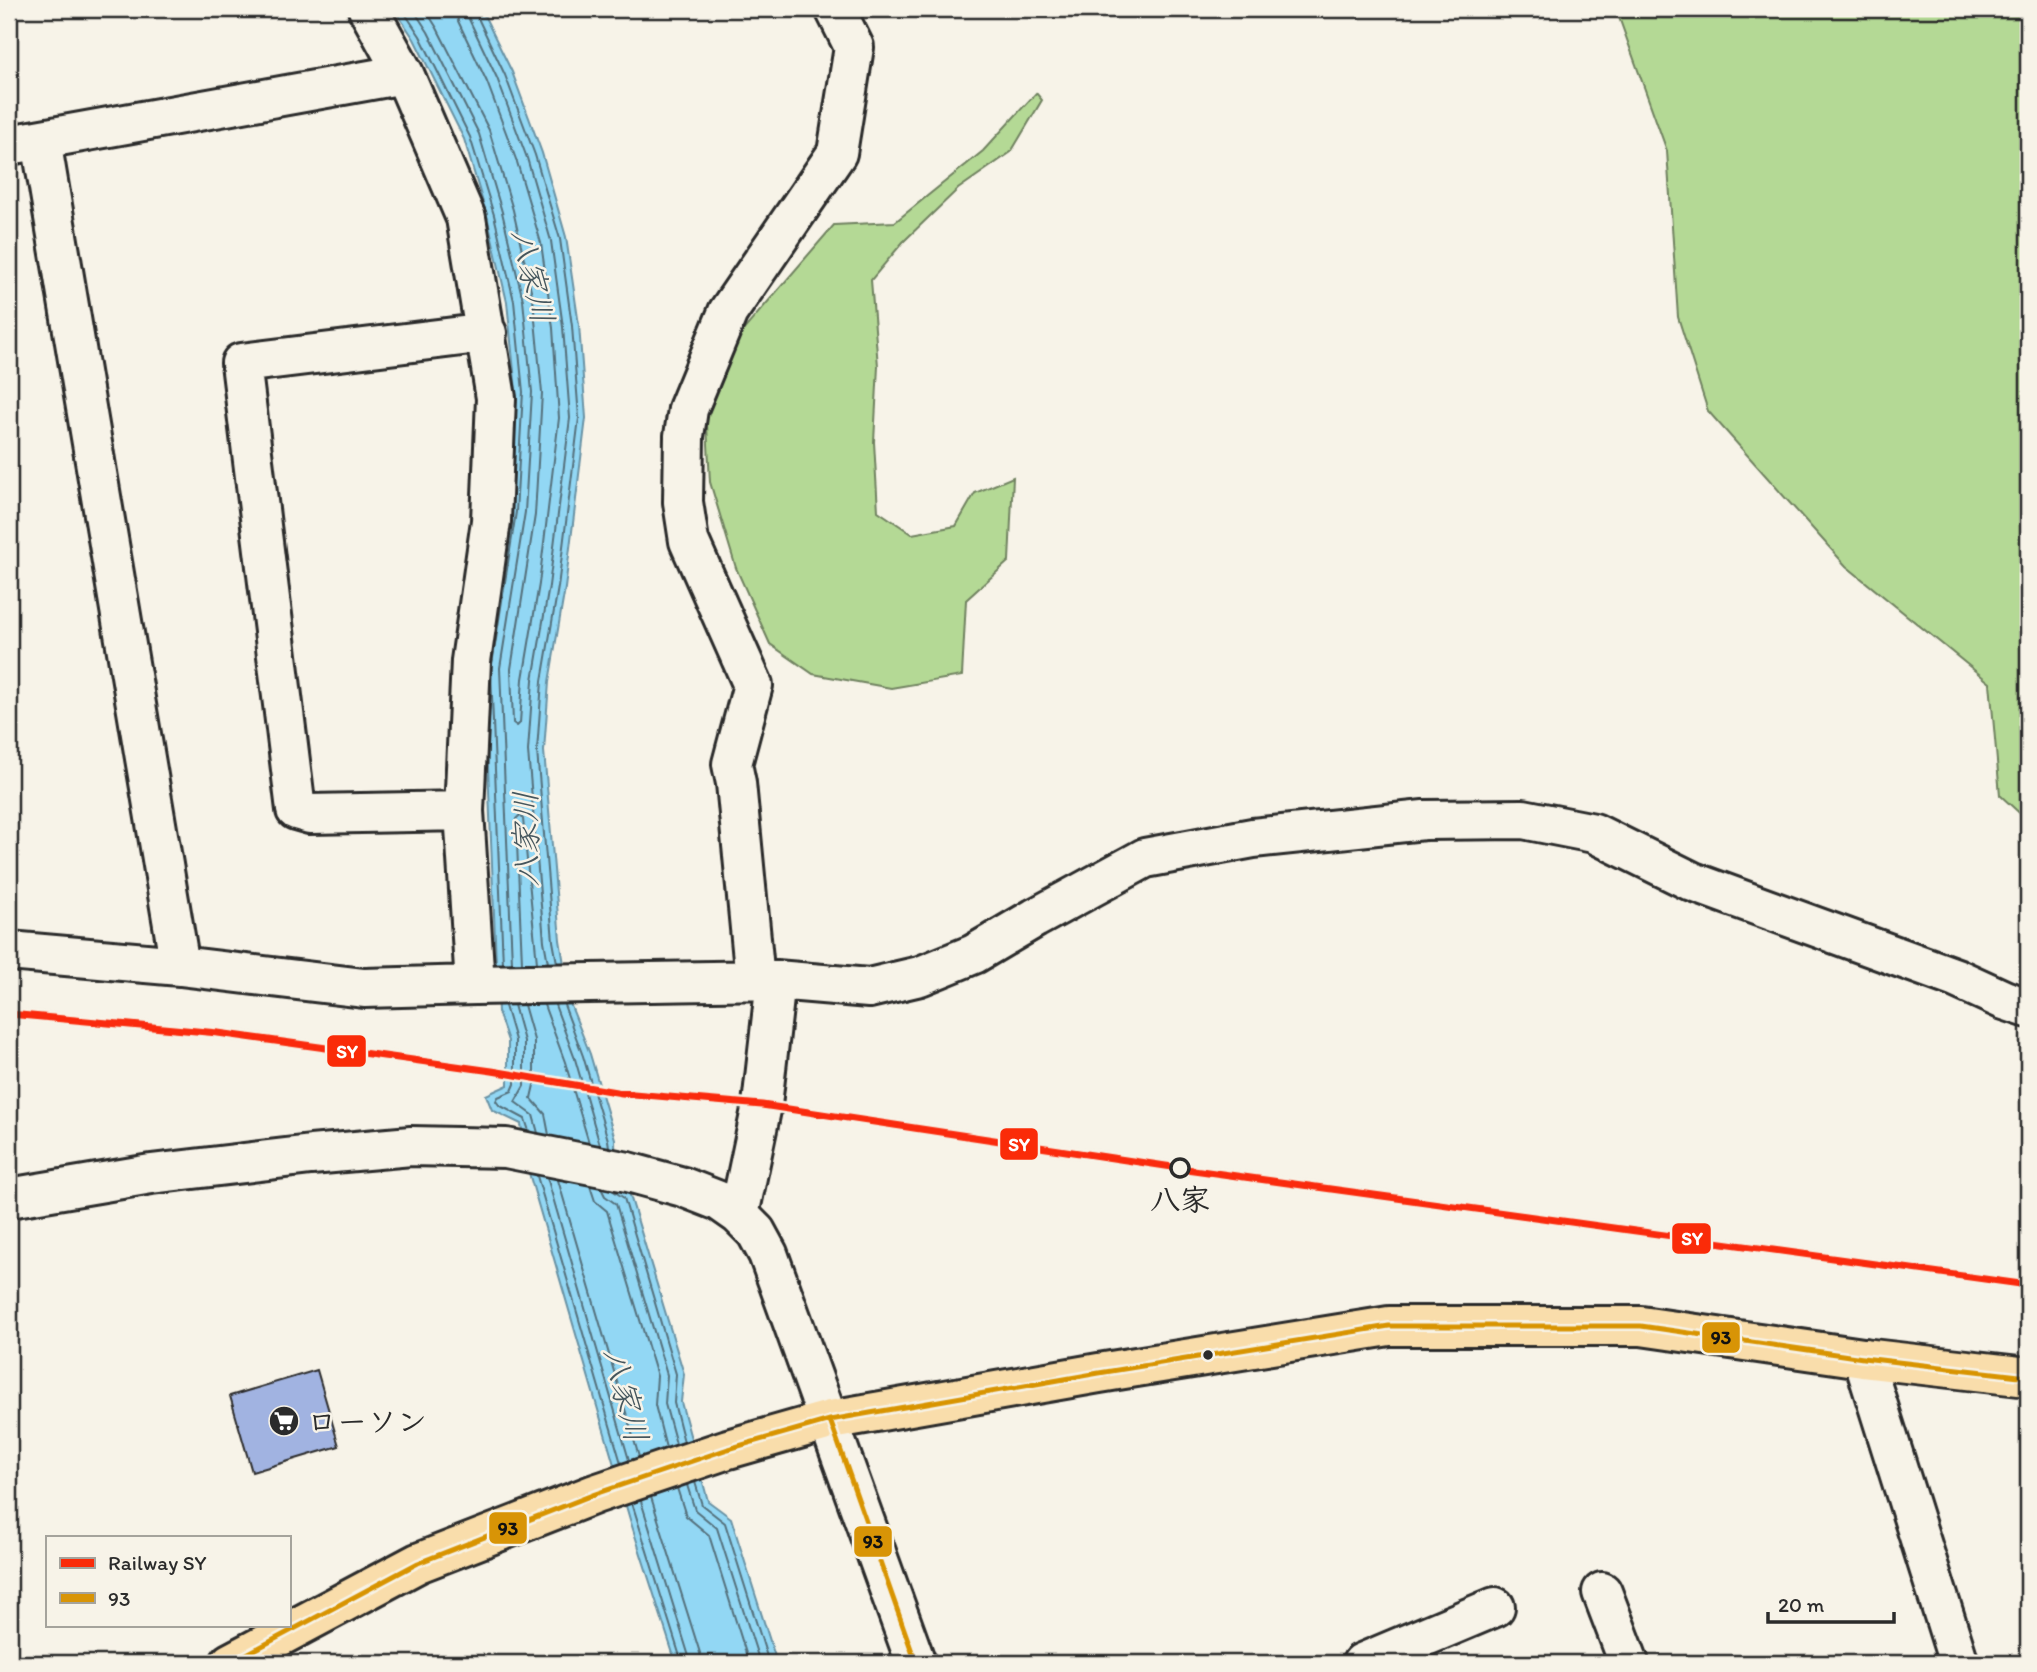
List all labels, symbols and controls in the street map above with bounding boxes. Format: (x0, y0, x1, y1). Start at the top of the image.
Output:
water label: 八家川 (504, 225, 562, 327)
water label: 八家川 (506, 791, 546, 887)
line badge: SY (326, 1034, 367, 1068)
text: SY (336, 1040, 358, 1063)
line badge: SY (999, 1127, 1039, 1161)
text: SY (1008, 1133, 1030, 1156)
marker: 八家 (1170, 1158, 1190, 1178)
place label: 八家 (1150, 1181, 1210, 1218)
line badge: SY (1671, 1222, 1712, 1255)
text: SY (1681, 1227, 1703, 1250)
line badge: 93 (1701, 1321, 1741, 1354)
text: 93 (1711, 1326, 1731, 1349)
water label: 八家川 (596, 1344, 656, 1446)
unlabelled marker (1201, 1348, 1215, 1362)
place label: ローソン (307, 1403, 427, 1440)
supermarket icon: ローソン (267, 1404, 301, 1438)
line badge: 93 (488, 1511, 528, 1545)
text: 93 (498, 1517, 518, 1540)
line badge: 93 (853, 1525, 893, 1558)
text: 93 (863, 1530, 883, 1553)
legend (46, 1536, 290, 1626)
text: Railway SY (108, 1550, 207, 1575)
scale bar (1768, 1581, 1894, 1625)
text: 93 (108, 1586, 130, 1611)
text: 20 m (1778, 1592, 1825, 1617)

